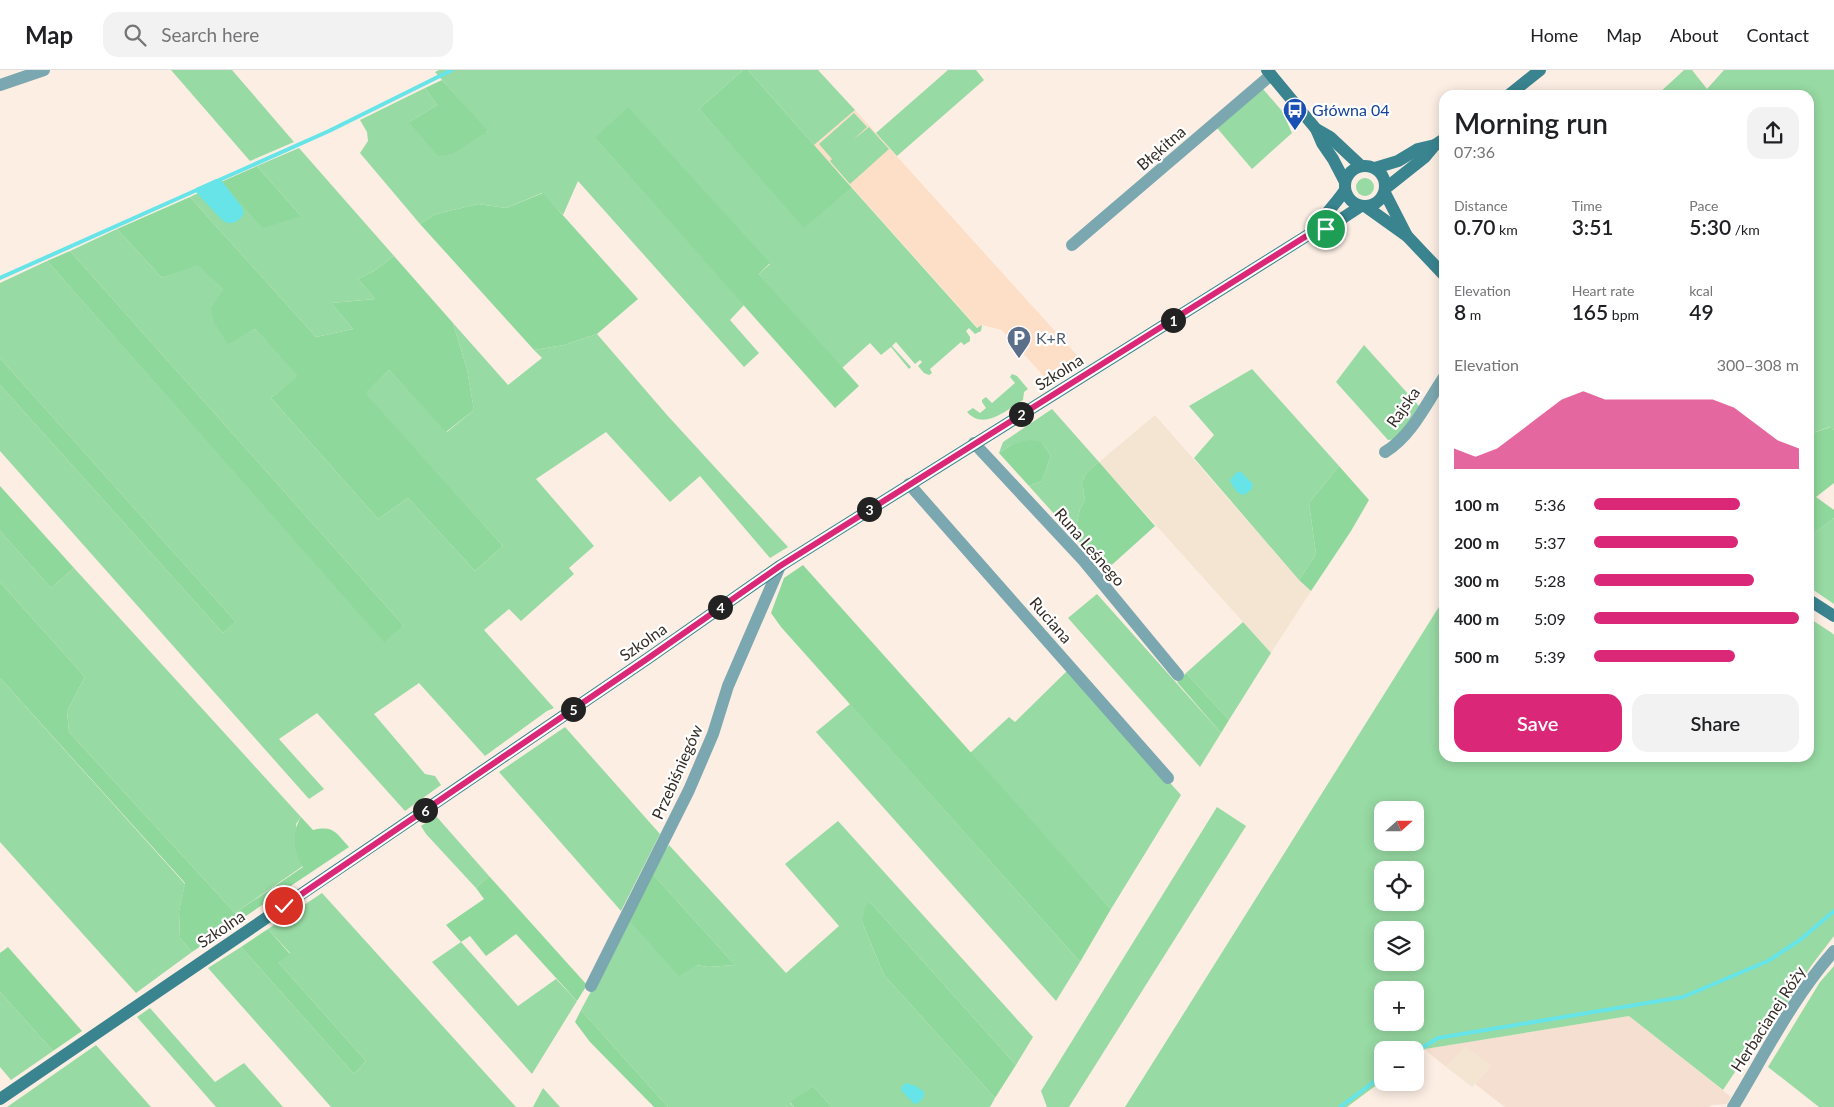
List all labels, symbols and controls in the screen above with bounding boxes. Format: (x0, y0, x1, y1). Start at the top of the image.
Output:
search box (103, 12, 453, 57)
text: Map (25, 20, 73, 49)
icon: search (121, 21, 149, 49)
text: Search here (161, 23, 259, 46)
text: Home (1530, 24, 1578, 46)
text: Map (1606, 24, 1642, 46)
text: About (1670, 24, 1719, 46)
text: Contact (1747, 24, 1809, 46)
bus stop icon: Główna 04 (1282, 97, 1308, 131)
place label: Główna 04 (1312, 100, 1390, 119)
text: Morning run (1454, 106, 1608, 140)
button: share (1747, 107, 1799, 159)
street label: Błękitna (1132, 121, 1189, 174)
text: 07:36 (1454, 142, 1495, 161)
text: Distance (1454, 197, 1508, 214)
text: Time (1572, 197, 1602, 214)
text: Pace (1689, 197, 1718, 214)
pin (1305, 208, 1347, 250)
text: 0.70 (1454, 214, 1496, 239)
text: 3:51 (1572, 214, 1614, 239)
text: 5:30 (1689, 214, 1731, 239)
icon: arrive (1312, 215, 1340, 243)
text: km (1496, 221, 1518, 238)
text: /km (1731, 221, 1760, 238)
text: Elevation (1454, 282, 1511, 299)
text: Heart rate (1572, 282, 1634, 299)
text: kcal (1689, 282, 1713, 299)
text: 8 (1454, 299, 1466, 324)
text: 165 (1572, 299, 1608, 324)
text: 49 (1689, 299, 1714, 324)
text: m (1466, 306, 1481, 323)
text: bpm (1608, 306, 1639, 323)
pin: 1 (1160, 308, 1186, 332)
text: 1 (1169, 312, 1178, 329)
parking icon: K+R (1006, 325, 1032, 359)
place label: K+R (1036, 328, 1066, 347)
street label: Szkolna (1031, 349, 1086, 394)
text: Elevation (1454, 355, 1519, 374)
text: 300–308 m (1717, 355, 1799, 374)
street label: Rajska (1382, 383, 1423, 430)
pin: 2 (1008, 402, 1034, 426)
text: 2 (1017, 406, 1026, 423)
text: 100 m (1454, 495, 1499, 514)
text: 5:36 (1534, 495, 1566, 514)
pin: 3 (856, 496, 882, 522)
text: 3 (865, 501, 874, 518)
street label: Runa Leśnego (1051, 504, 1129, 590)
text: 200 m (1454, 533, 1499, 552)
text: 5:37 (1534, 533, 1566, 552)
text: 300 m (1454, 571, 1499, 590)
text: 5:28 (1534, 571, 1566, 590)
street label: Ruciana (1026, 593, 1077, 647)
pin: 4 (708, 594, 732, 620)
text: 4 (716, 599, 725, 616)
text: 400 m (1454, 609, 1499, 628)
text: 5:09 (1534, 609, 1566, 628)
street label: Szkolna (616, 619, 670, 665)
text: 500 m (1454, 647, 1499, 666)
text: 5:39 (1534, 647, 1566, 666)
button: Save (1454, 694, 1622, 752)
button: Share (1632, 694, 1799, 752)
pin: 5 (560, 696, 586, 722)
text: 5 (569, 701, 578, 718)
street label: Przebiśniegów (647, 721, 706, 822)
pin: 6 (412, 798, 438, 822)
north arrow (1374, 801, 1424, 851)
map controls (1374, 801, 1424, 1091)
text: 6 (421, 802, 430, 819)
button: locate (1374, 861, 1424, 911)
pin (263, 885, 305, 927)
icon: check (270, 892, 298, 920)
street label: Szkolna (193, 906, 248, 951)
button: layers (1374, 921, 1424, 971)
street label: Herbacianej Róży (1726, 962, 1809, 1075)
button: + (1374, 981, 1424, 1031)
button: − (1374, 1041, 1424, 1091)

